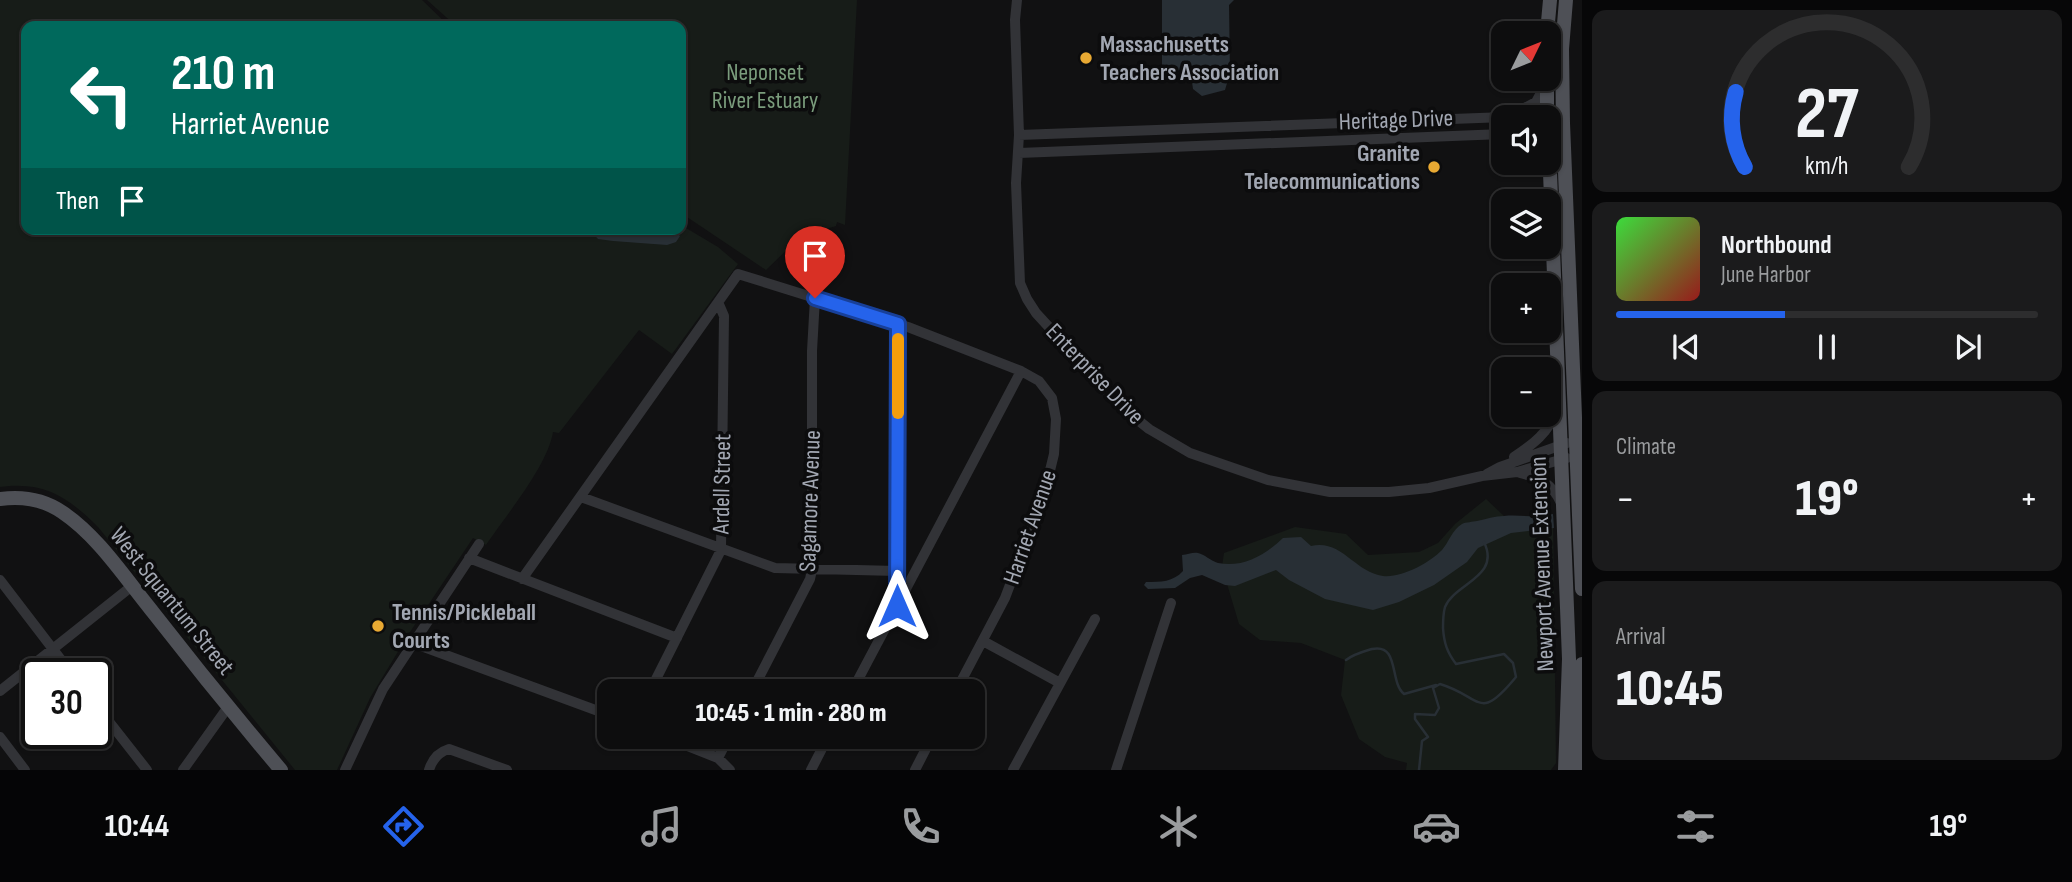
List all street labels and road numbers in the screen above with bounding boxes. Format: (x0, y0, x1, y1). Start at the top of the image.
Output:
street label: Heritage Drive (1338, 104, 1454, 136)
street label: Enterprise Drive (1040, 317, 1150, 431)
street label: Sagamore Avenue (793, 430, 827, 572)
street label: Ardell Street (707, 434, 737, 535)
street label: Newport Avenue Extension (1524, 456, 1560, 672)
street label: Harriet Avenue (997, 466, 1063, 588)
street label: West Squantum Street (104, 521, 240, 681)

